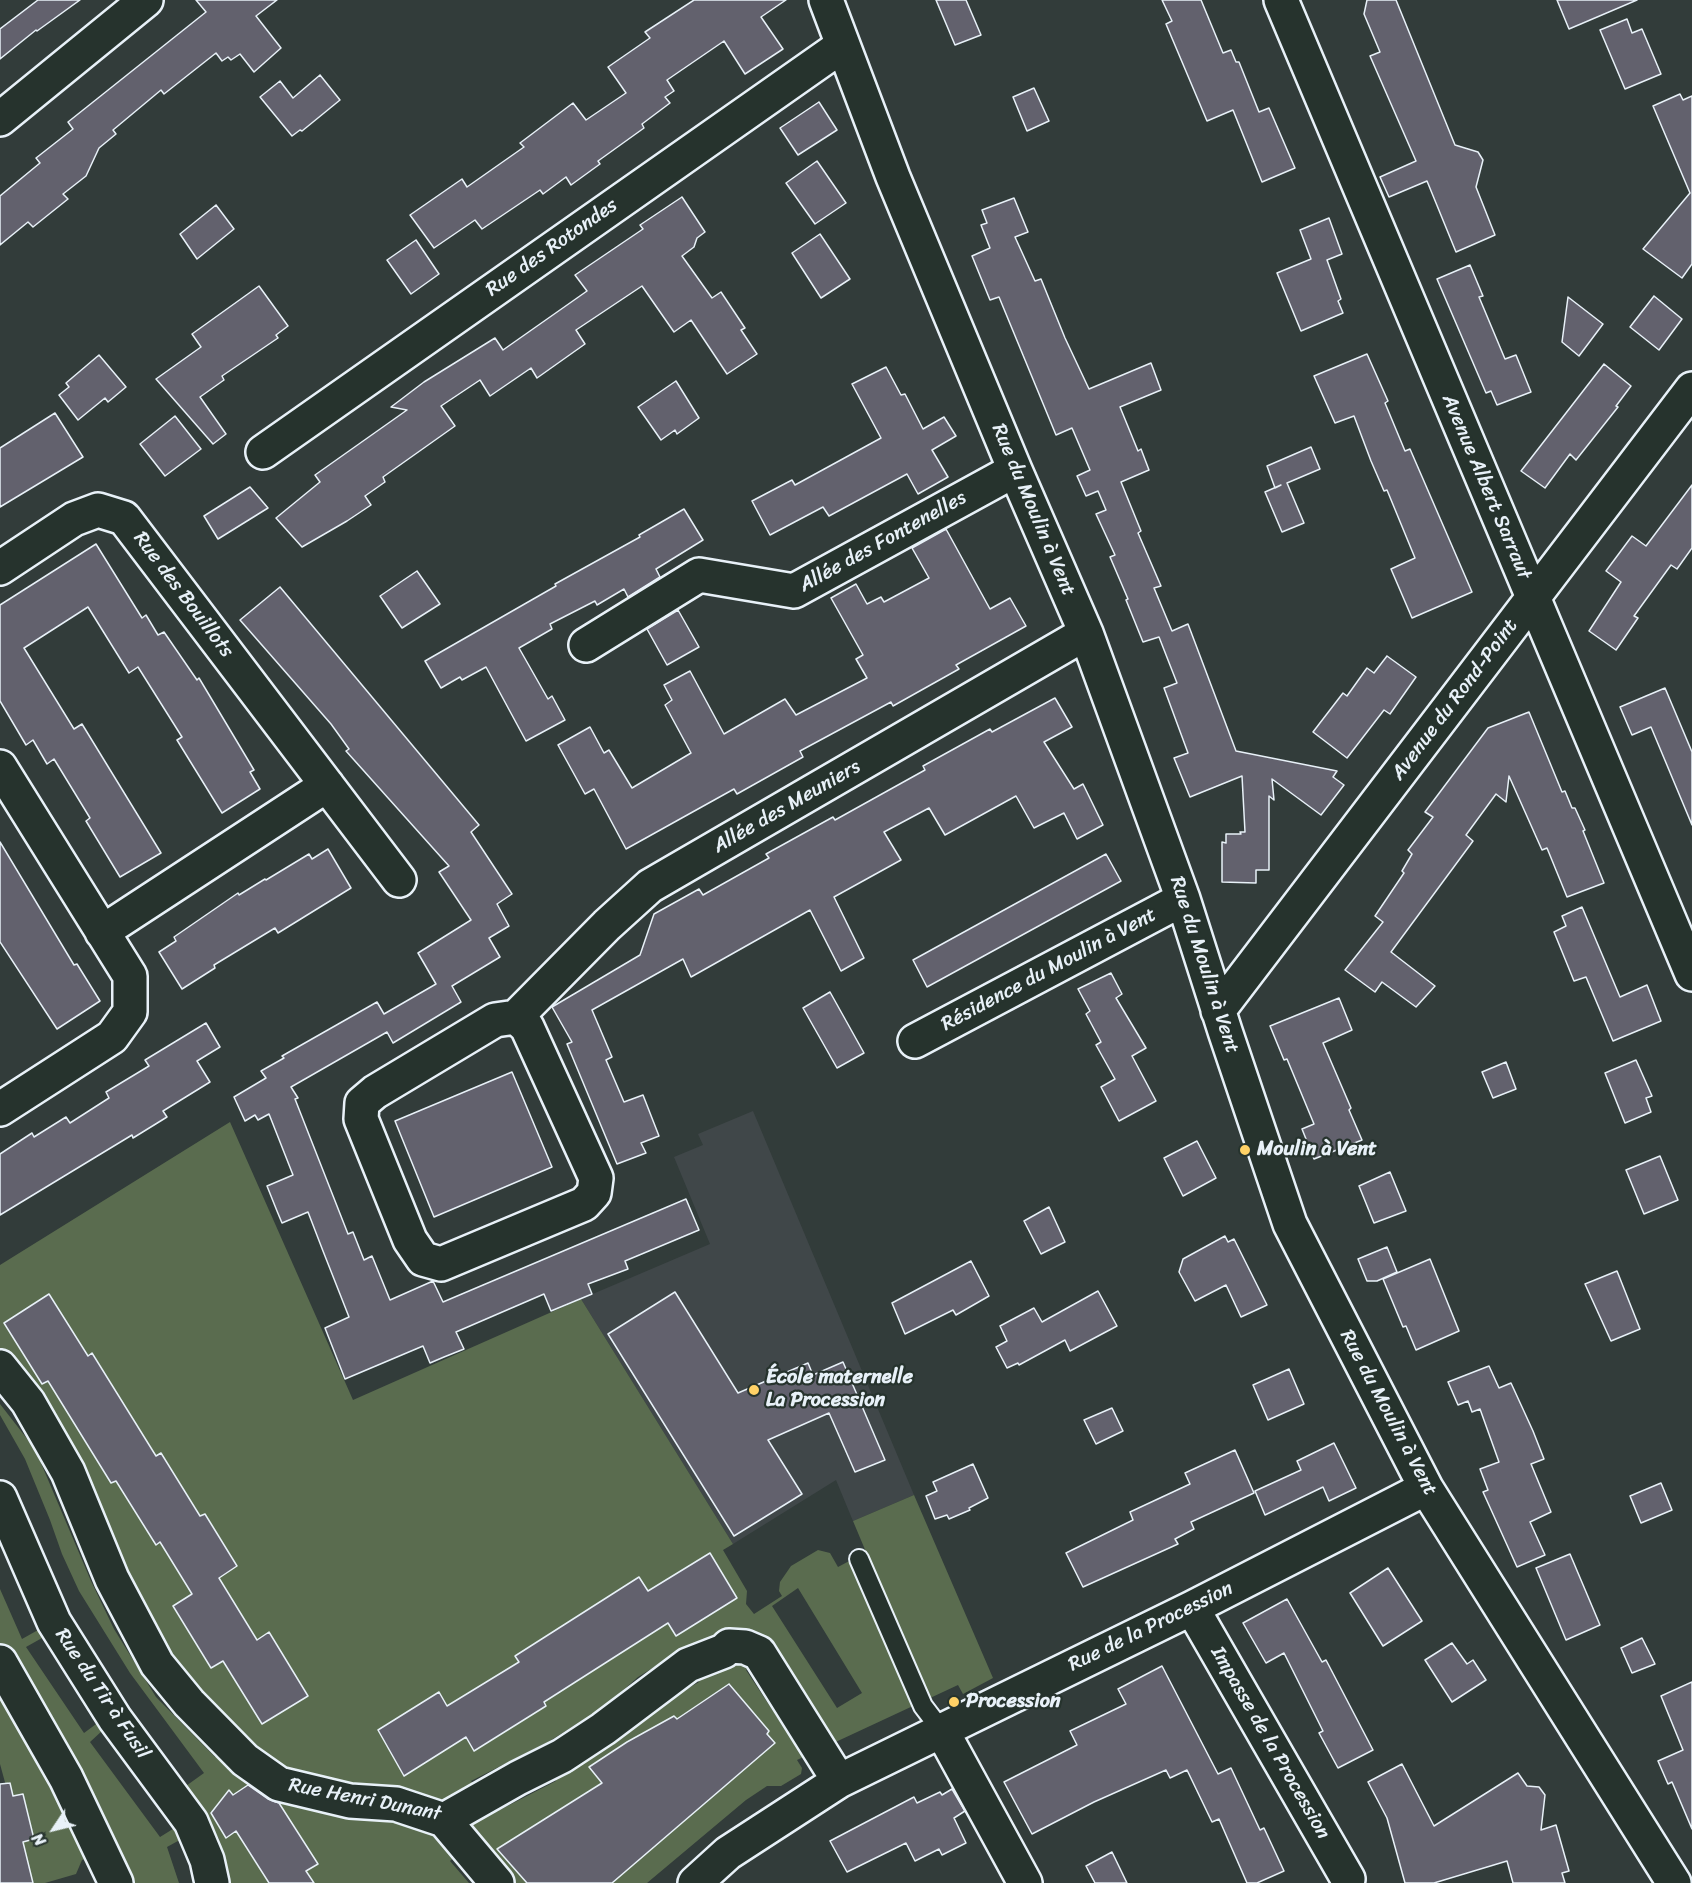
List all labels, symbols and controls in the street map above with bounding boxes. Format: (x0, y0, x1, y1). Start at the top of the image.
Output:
street label: Rue des Rotondes (482, 194, 622, 302)
street label: Avenue Albert Sarraut (1436, 391, 1536, 583)
street label: Rue du Moulin à Vent (986, 420, 1080, 600)
street label: Allée des Fontenelles (796, 486, 970, 598)
street label: Rue des Bouillots (128, 527, 238, 663)
street label: Avenue du Rond-Point (1387, 615, 1523, 785)
street label: Allée des Meuniers (709, 755, 865, 859)
street label: Rue du Moulin à Vent (1164, 874, 1244, 1056)
street label: Résidence du Moulin à Vent (937, 903, 1161, 1037)
place label: Moulin à Vent (1257, 1138, 1377, 1162)
marker: Moulin à Vent (1238, 1143, 1252, 1157)
street label: Rue du Moulin à Vent (1334, 1326, 1442, 1500)
place label: École maternelle La Procession (766, 1366, 913, 1413)
marker: École maternelle La Procession (747, 1383, 761, 1397)
street label: Rue de la Procession (1065, 1577, 1237, 1677)
street label: Rue du Tir à Fusil (50, 1624, 154, 1764)
street label: Impasse de la Procession (1205, 1642, 1335, 1844)
place label: Procession (966, 1690, 1061, 1714)
marker: Procession (947, 1695, 961, 1709)
street label: Rue Henri Dunant (287, 1773, 443, 1827)
north arrow (24, 1799, 84, 1859)
text: N (24, 1827, 54, 1852)

